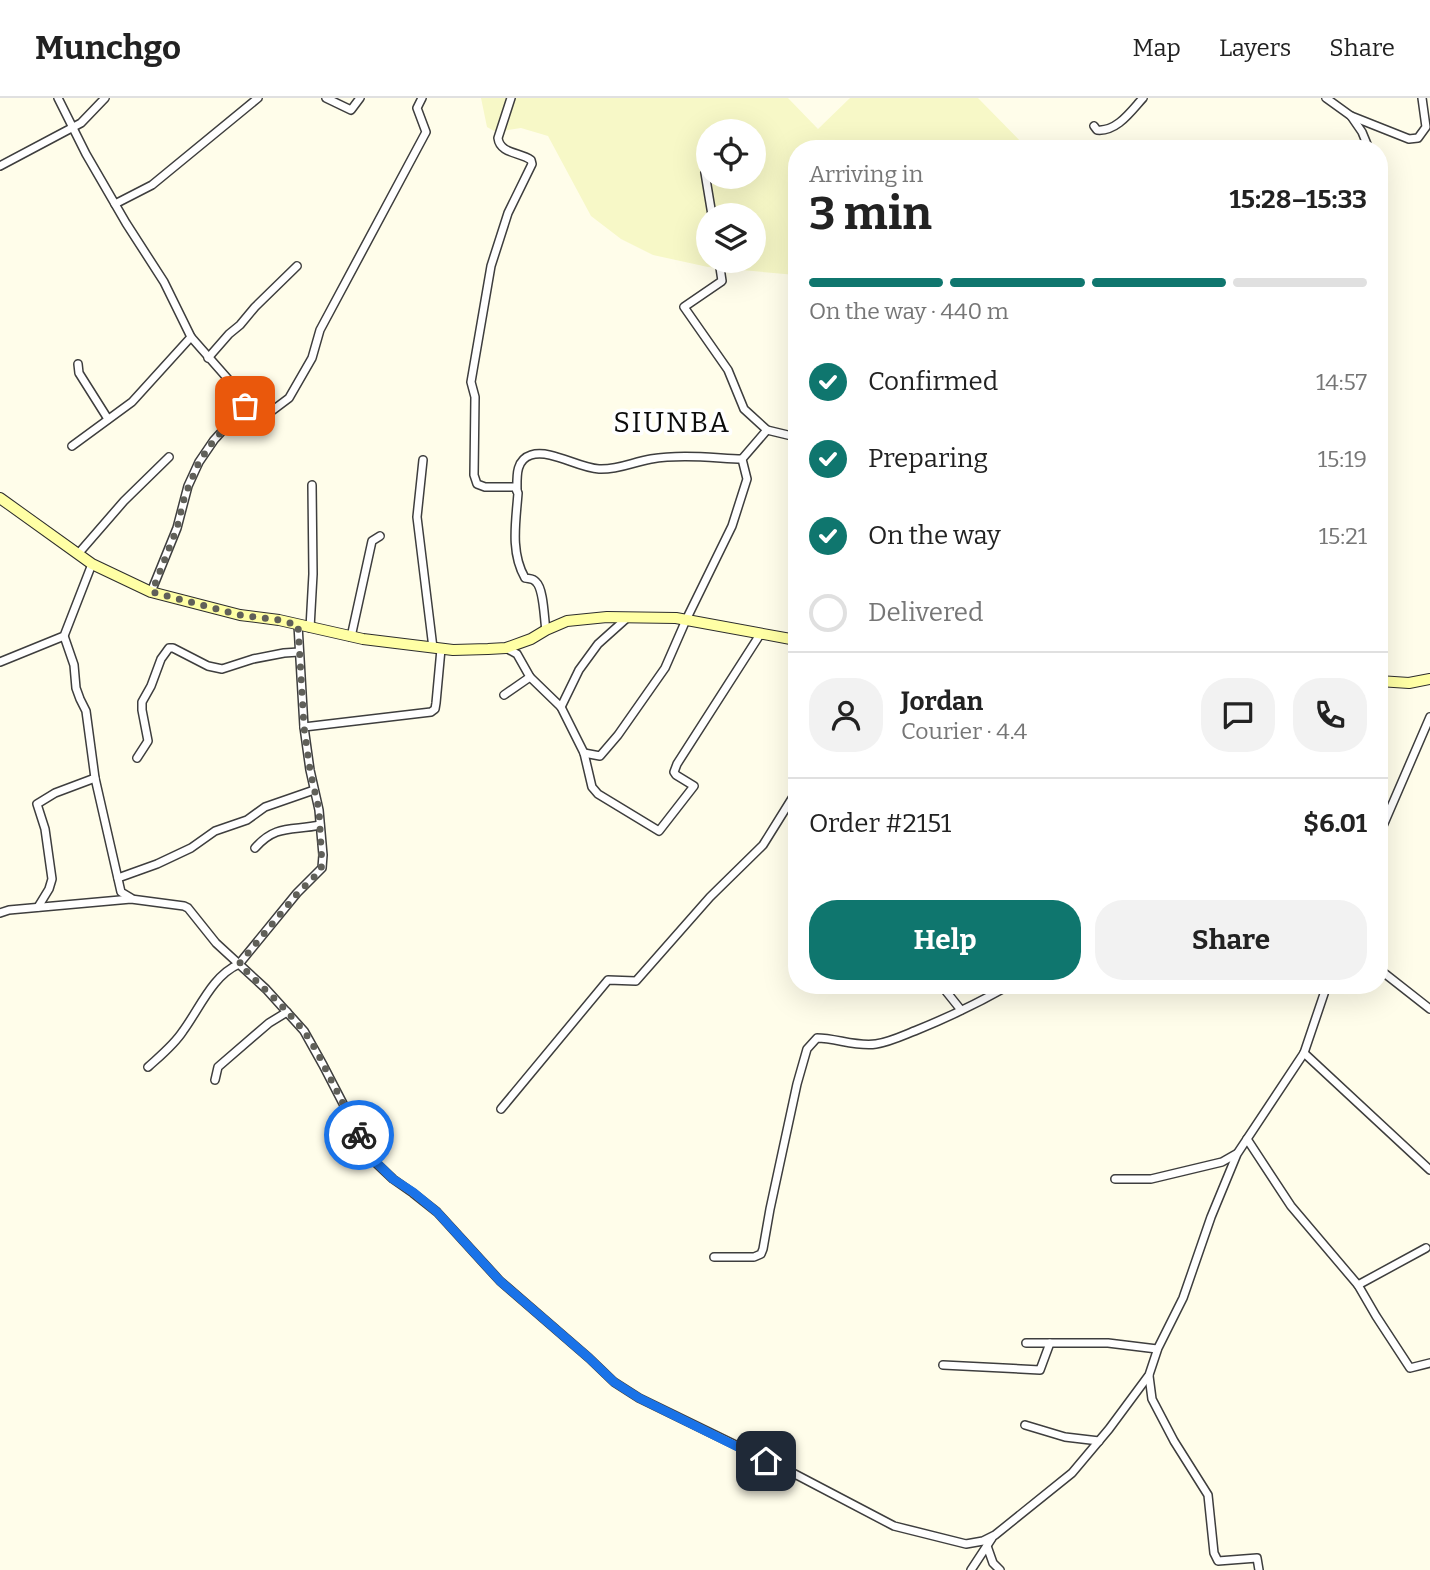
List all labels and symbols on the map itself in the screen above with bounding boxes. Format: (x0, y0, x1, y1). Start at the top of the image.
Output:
pin (215, 376, 275, 436)
district label: SIUNBA (613, 406, 731, 439)
courier (324, 1100, 394, 1170)
pin (736, 1431, 796, 1491)

